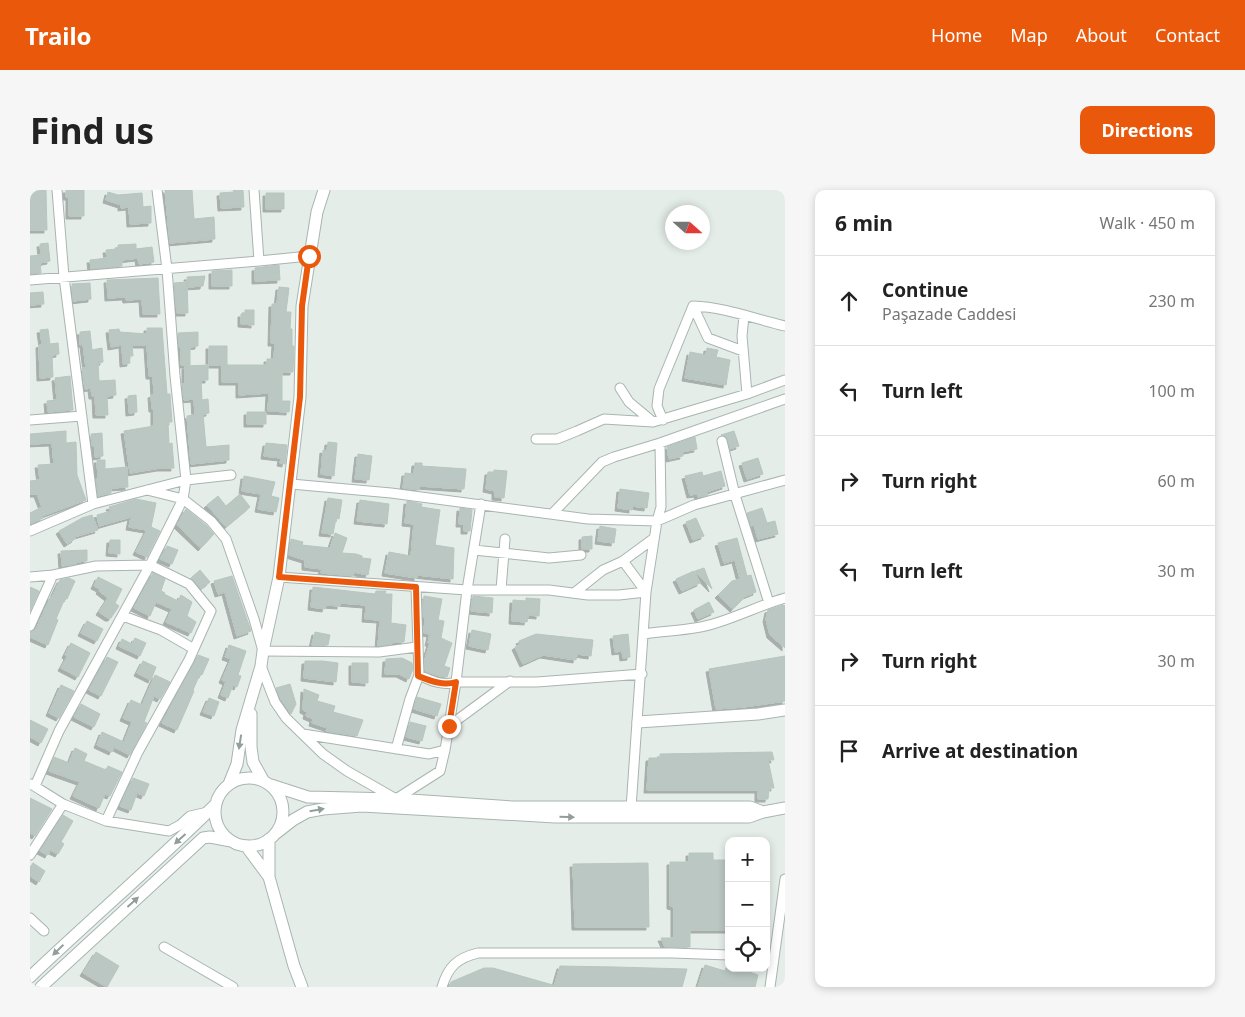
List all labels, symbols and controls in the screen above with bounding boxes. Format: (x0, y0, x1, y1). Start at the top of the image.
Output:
text: Trailo (25, 19, 92, 52)
text: Home (931, 23, 982, 47)
text: Map (1010, 23, 1048, 47)
text: About (1076, 23, 1127, 47)
text: Contact (1155, 23, 1220, 47)
button: Directions (1080, 106, 1215, 154)
text: Find us (30, 107, 154, 154)
north arrow (665, 205, 710, 250)
text: 6 min (835, 209, 893, 237)
text: Walk · 450 m (1100, 212, 1195, 234)
route start (298, 245, 321, 268)
text: Continue (882, 277, 968, 303)
icon: ahead (835, 287, 863, 315)
text: 230 m (1148, 290, 1195, 312)
text: Paşazade Caddesi (882, 303, 1016, 325)
icon: left (835, 377, 863, 405)
text: Turn left (882, 378, 963, 404)
text: 100 m (1148, 380, 1195, 402)
icon: right (835, 467, 863, 495)
text: Turn right (882, 468, 977, 494)
text: 60 m (1158, 470, 1195, 492)
icon: left (835, 557, 863, 585)
text: Turn left (882, 558, 963, 584)
text: 30 m (1158, 560, 1195, 582)
icon: right (835, 647, 863, 675)
text: Turn right (882, 648, 977, 674)
text: 30 m (1158, 650, 1195, 672)
route end (438, 715, 461, 738)
one-way arrow (236, 734, 244, 750)
icon: arrive (835, 737, 863, 765)
text: Arrive at destination (882, 738, 1078, 764)
one-way arrow (310, 806, 326, 814)
one-way arrow (559, 813, 575, 821)
one-way arrow (174, 834, 187, 845)
map controls (725, 837, 770, 972)
button: + (725, 837, 770, 882)
button: − (725, 882, 770, 927)
one-way arrow (127, 896, 139, 908)
button: locate (725, 927, 770, 972)
one-way arrow (52, 944, 64, 956)

